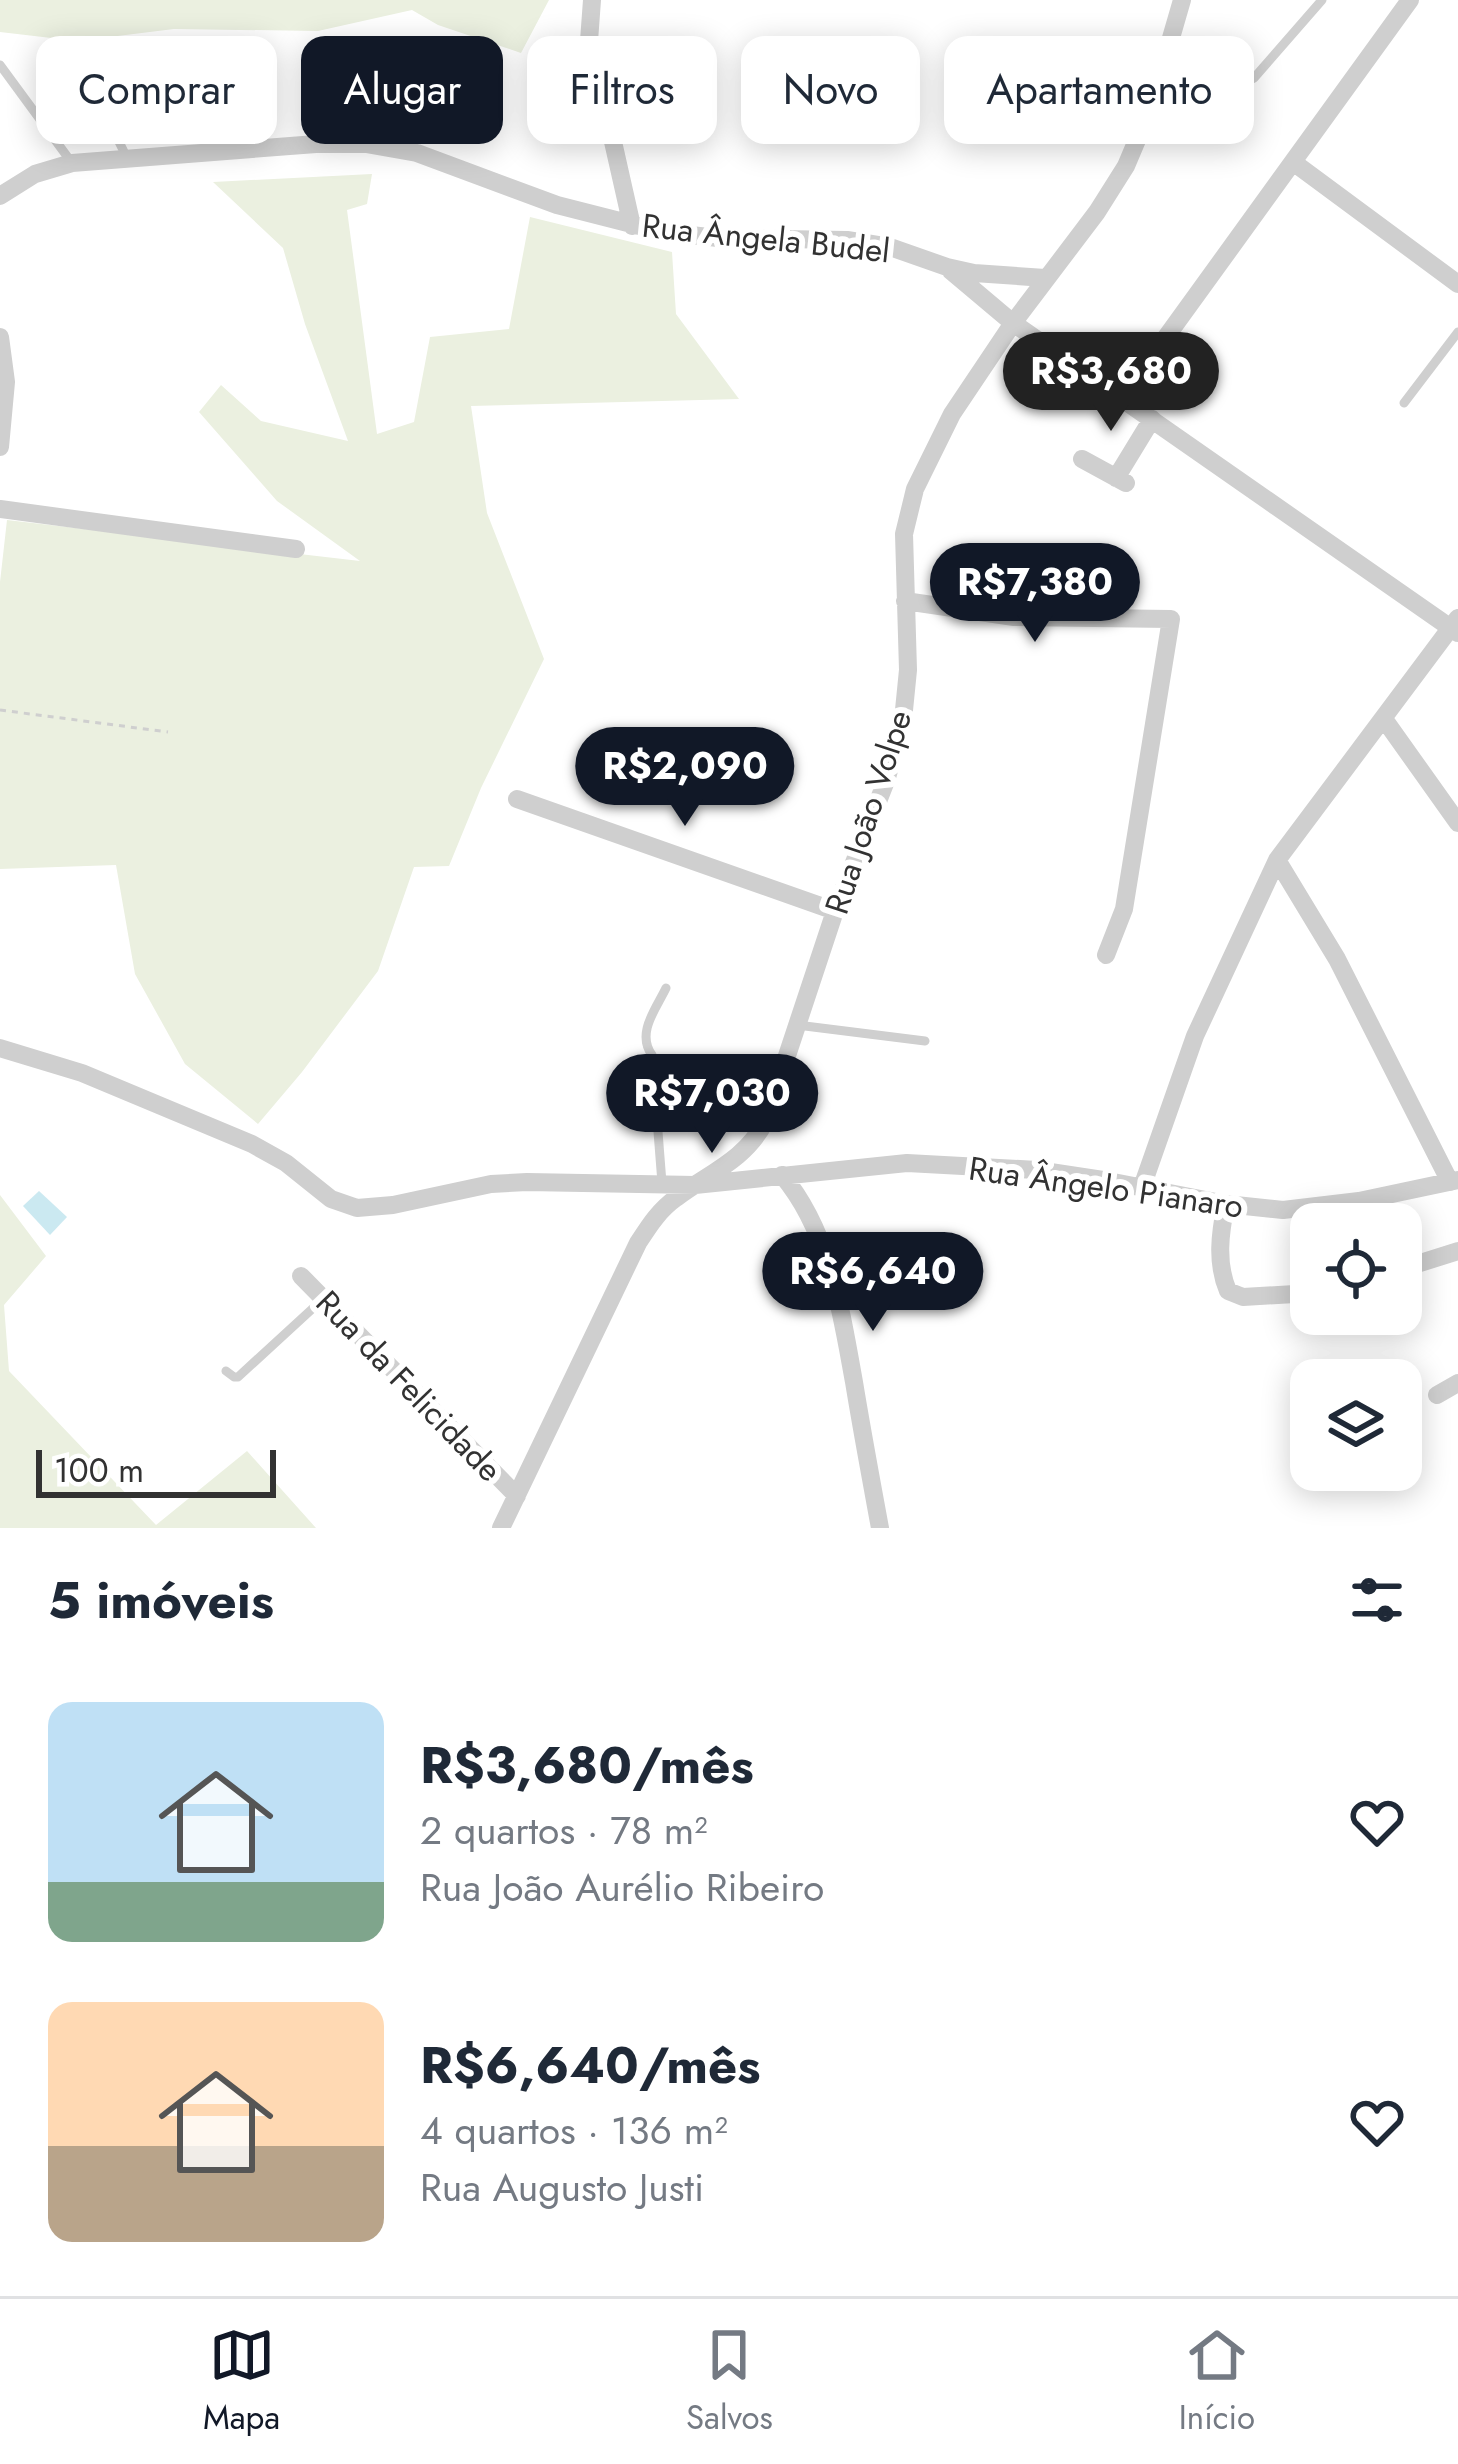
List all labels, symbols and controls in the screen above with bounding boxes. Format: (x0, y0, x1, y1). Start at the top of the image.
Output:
chip: Comprar (36, 36, 277, 144)
chip: Alugar (301, 36, 503, 144)
chip: Filtros (527, 36, 717, 144)
chip: Novo (741, 36, 920, 144)
chip: Apartamento (944, 36, 1254, 144)
street label: Rua Ângela Budel (640, 202, 892, 274)
pin: R$3,680 (1000, 332, 1222, 434)
text: R$3,680 (1030, 342, 1192, 399)
pin: R$7,380 (924, 543, 1146, 645)
text: R$7,380 (957, 553, 1113, 610)
street label: Rua João Volpe (813, 704, 923, 920)
pin: R$2,090 (574, 727, 796, 829)
text: R$2,090 (602, 737, 768, 794)
pin: R$7,030 (601, 1054, 823, 1156)
text: R$7,030 (633, 1064, 791, 1121)
street label: Rua Ângelo Pianaro (966, 1144, 1246, 1230)
map controls (1290, 1203, 1422, 1491)
button: locate (1290, 1203, 1422, 1335)
pin: R$6,640 (762, 1232, 984, 1334)
text: R$6,640 (789, 1242, 957, 1299)
street label: Rua da Felicidade (305, 1280, 513, 1492)
button: layers (1290, 1359, 1422, 1491)
scale bar (36, 1444, 276, 1497)
text: 100 m (54, 1447, 144, 1494)
text: 5 imóveis (48, 1563, 274, 1637)
icon: filters (1344, 1567, 1410, 1633)
text: R$3,680/mês (420, 1728, 754, 1802)
icon: home (144, 1750, 288, 1894)
icon: heart (1344, 1789, 1410, 1855)
text: 2 quartos · 78 m² (420, 1802, 708, 1859)
text: Rua João Aurélio Ribeiro (420, 1859, 824, 1916)
text: R$6,640/mês (420, 2028, 761, 2102)
icon: home (144, 2050, 288, 2194)
icon: heart (1344, 2089, 1410, 2155)
text: 4 quartos · 136 m² (420, 2102, 728, 2159)
text: Rua Augusto Justi (420, 2159, 704, 2216)
tab: Mapa (203, 2322, 280, 2441)
tab: Salvos (686, 2322, 773, 2441)
tab: Início (1179, 2322, 1255, 2441)

